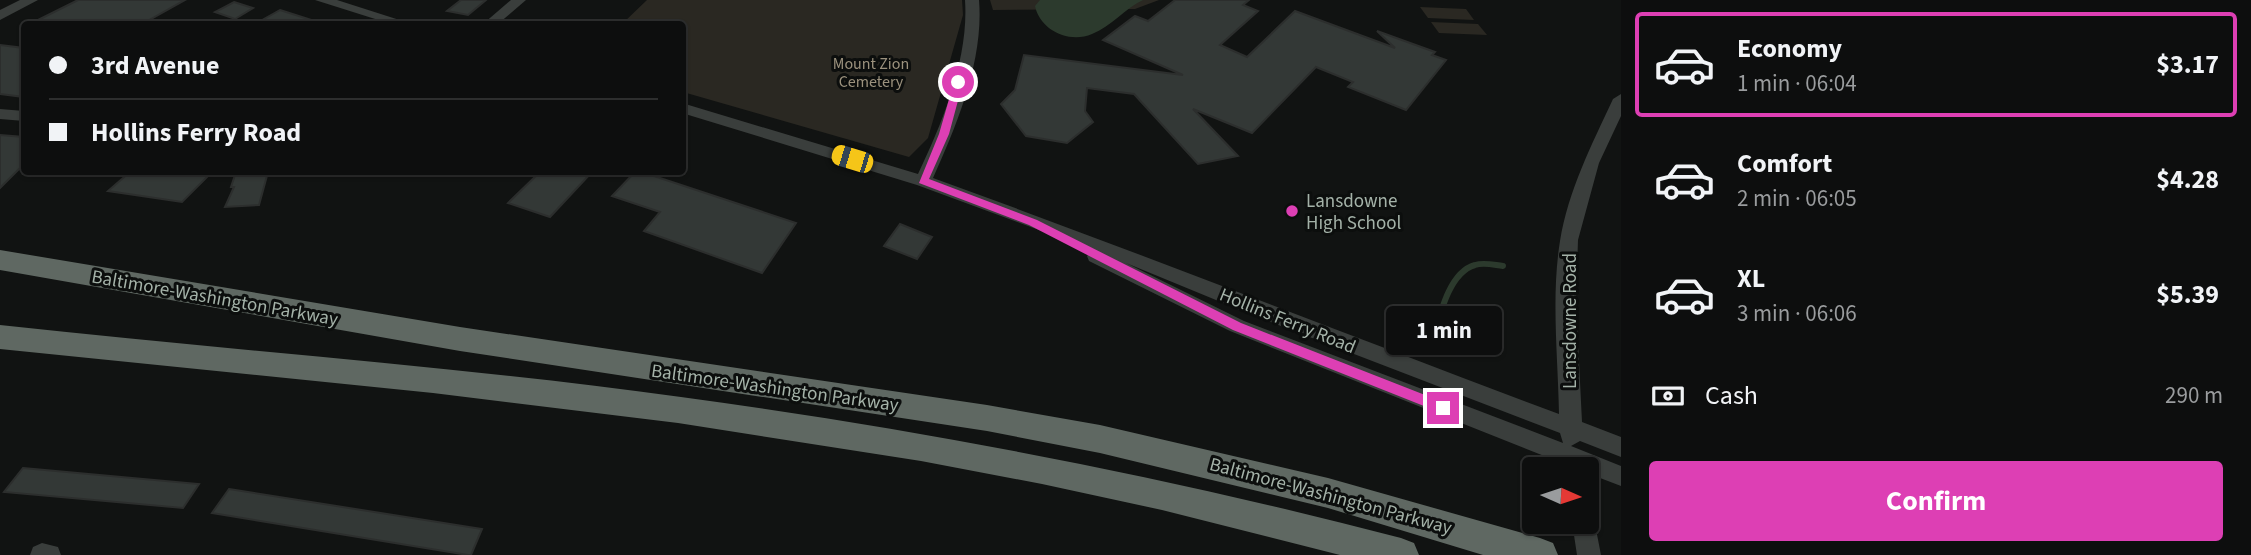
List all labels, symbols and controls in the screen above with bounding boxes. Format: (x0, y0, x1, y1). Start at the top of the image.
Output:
text: Economy (1737, 30, 1842, 67)
icon: car (1653, 33, 1716, 96)
text: $3.17 (2156, 46, 2219, 83)
text: 3rd Avenue (91, 47, 219, 84)
park label: Mount Zion Cemetery (833, 53, 909, 93)
route start (942, 66, 974, 98)
text: 1 min · 06:04 (1737, 67, 1857, 100)
text: Hollins Ferry Road (91, 114, 301, 151)
car (829, 143, 876, 175)
text: Comfort (1737, 145, 1832, 182)
icon: car (1653, 148, 1716, 211)
text: $4.28 (2156, 161, 2219, 198)
text: 2 min · 06:05 (1737, 182, 1857, 215)
place label: Lansdowne High School (1306, 188, 1402, 237)
marker: Lansdowne High School (1284, 203, 1300, 219)
street label: Lansdowne Road (1557, 253, 1584, 389)
text: XL (1737, 260, 1765, 297)
icon: car (1653, 263, 1716, 326)
street label: Baltimore-Washington Parkway (89, 264, 340, 333)
text: $5.39 (2156, 276, 2219, 313)
street label: Hollins Ferry Road (1215, 282, 1360, 361)
text: 3 min · 06:06 (1737, 297, 1857, 330)
callout: 1 min (1385, 306, 1501, 356)
text: 1 min (1416, 314, 1472, 347)
street label: Baltimore-Washington Parkway (649, 358, 900, 419)
icon: cash (1649, 377, 1687, 415)
text: Cash (1705, 377, 1758, 414)
text: 290 m (2165, 379, 2223, 412)
route end (1427, 392, 1459, 424)
street label: Baltimore-Washington Parkway (1207, 451, 1455, 542)
north arrow (1522, 457, 1600, 534)
map controls (1522, 457, 1599, 534)
button: Confirm (1649, 461, 2223, 541)

